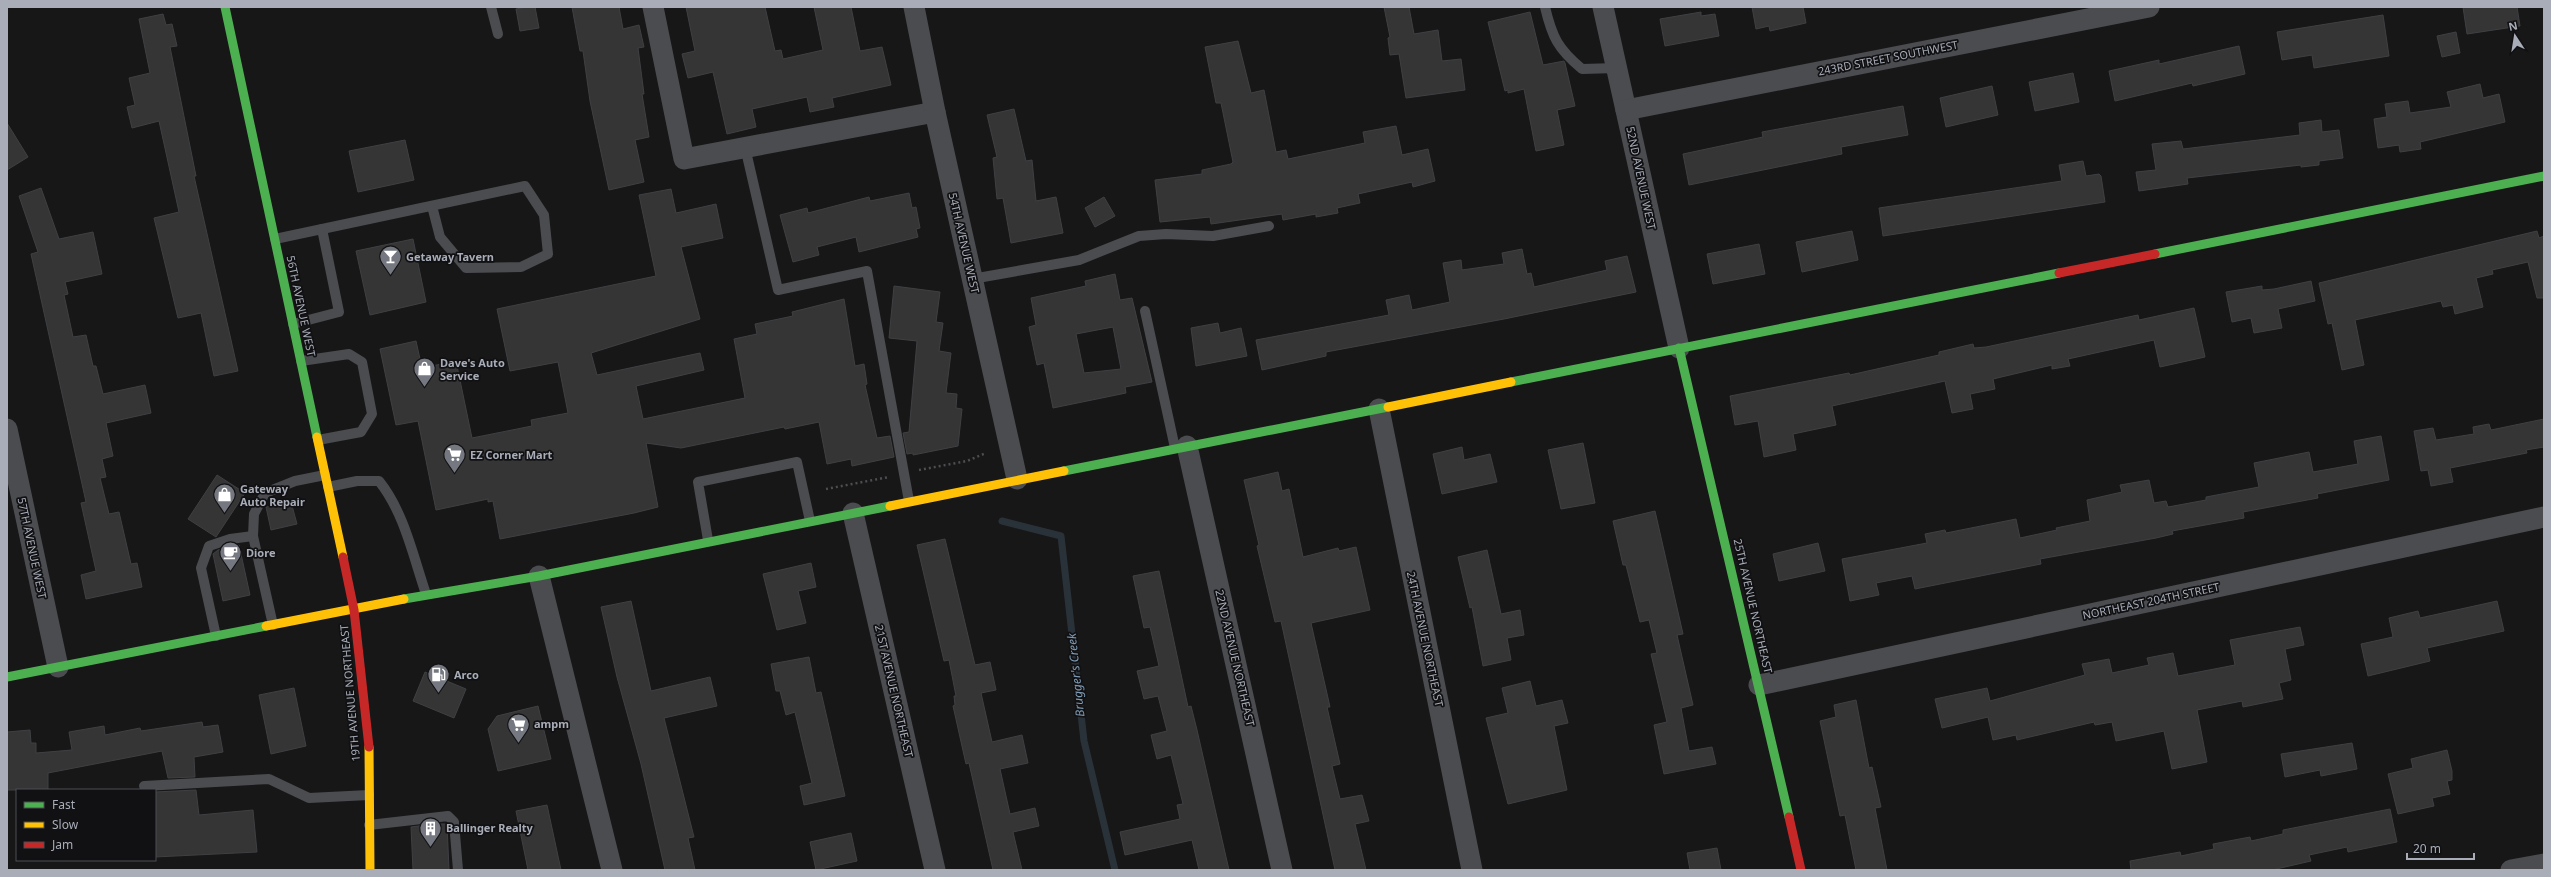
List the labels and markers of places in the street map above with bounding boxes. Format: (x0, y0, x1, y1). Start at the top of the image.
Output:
bar icon: Getaway Tavern (378, 244, 404, 277)
place label: Getaway Tavern (406, 249, 494, 264)
place label: Dave's Auto Service (440, 355, 505, 383)
shop icon: Dave's Auto Service (412, 356, 438, 389)
supermarket icon: EZ Corner Mart (441, 442, 467, 475)
place label: EZ Corner Mart (470, 447, 553, 462)
place label: Gateway Auto Repair (240, 481, 305, 509)
shop icon: Gateway Auto Repair (212, 482, 238, 515)
cafe icon: Diore (218, 540, 244, 573)
place label: Diore (246, 545, 276, 560)
fuel station icon: Arco (426, 662, 452, 695)
place label: Arco (454, 667, 479, 682)
supermarket icon: ampm (506, 711, 532, 744)
place label: ampm (534, 716, 569, 731)
building icon: Ballinger Realty (417, 815, 443, 848)
place label: Ballinger Realty (446, 820, 534, 835)

